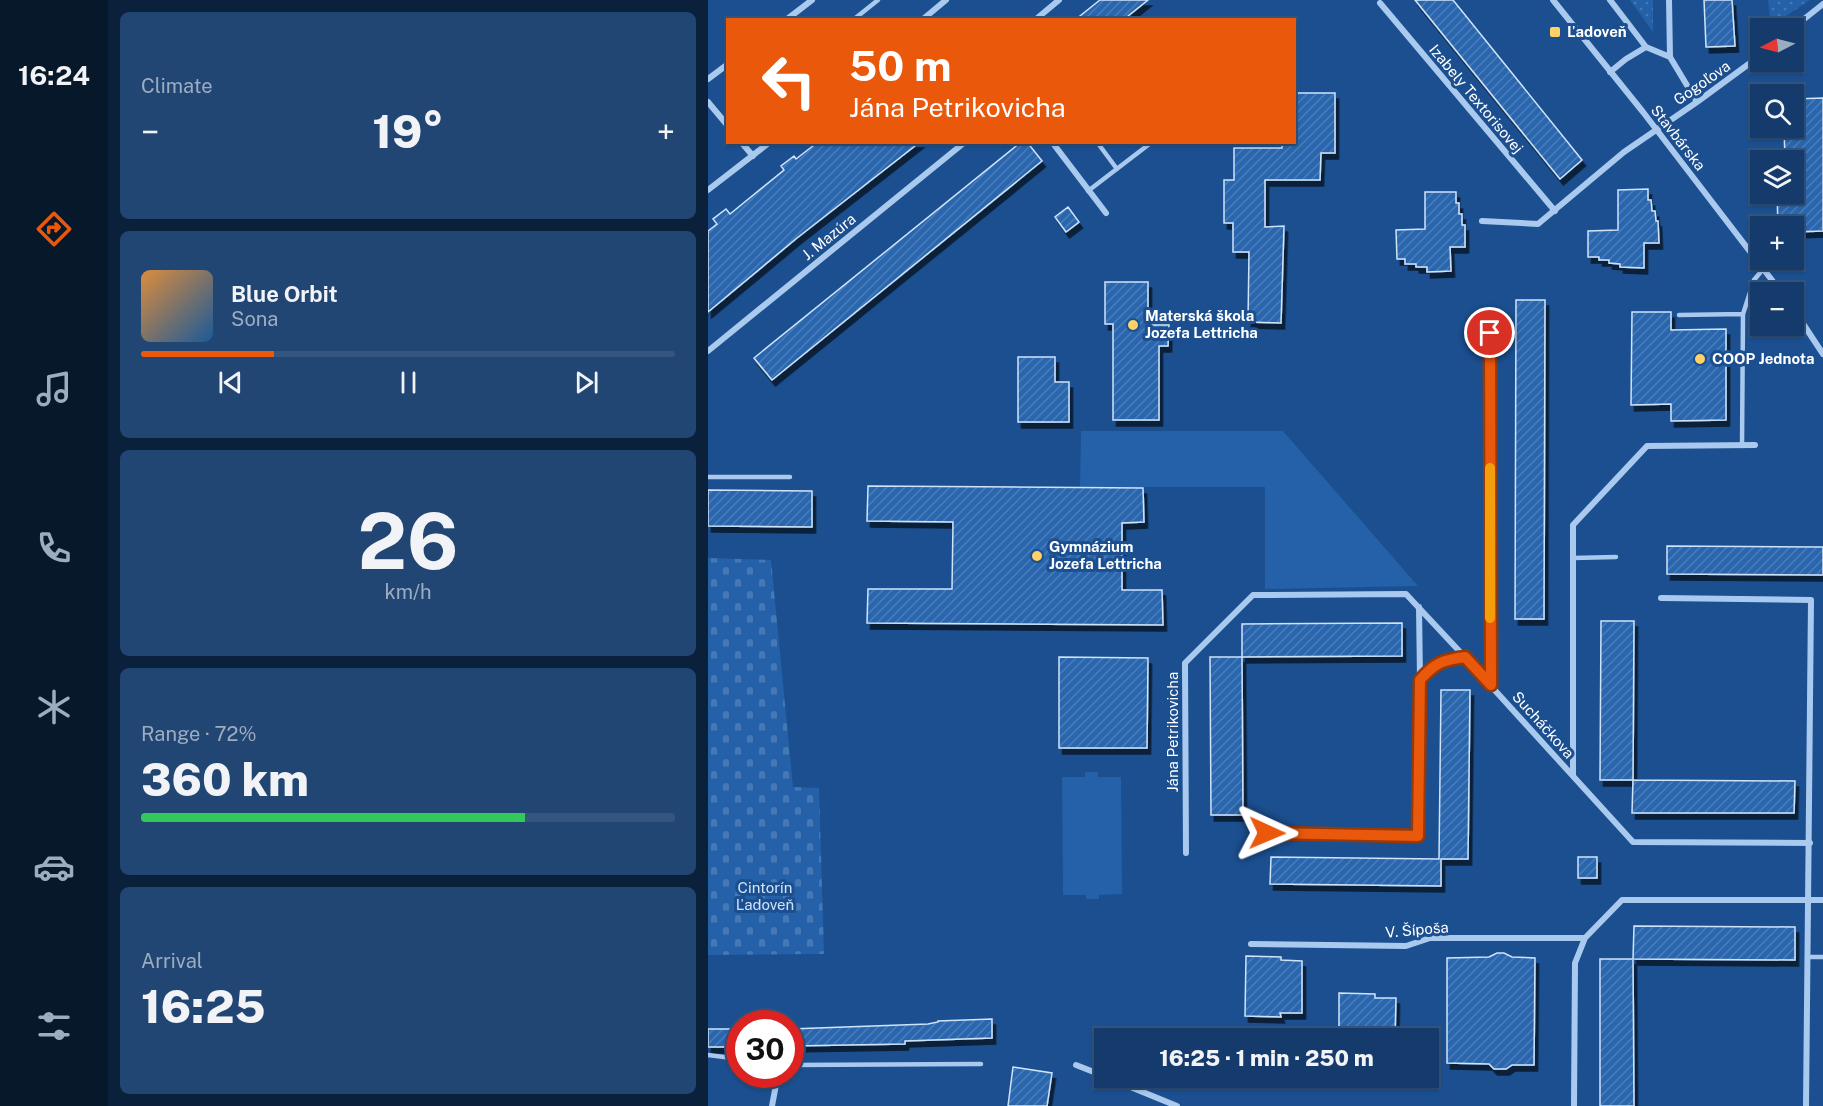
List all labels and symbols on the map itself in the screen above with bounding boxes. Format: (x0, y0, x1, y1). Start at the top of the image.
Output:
north arrow (1750, 18, 1804, 72)
place label: Ľadoveň (1567, 23, 1627, 40)
marker: Ľadoveň (1548, 25, 1562, 39)
street label: Izabely Textorisovej (1426, 41, 1527, 156)
street label: Gogoľova (1670, 57, 1733, 108)
street label: Stavbárska (1648, 102, 1709, 174)
street label: J. Mazúra (798, 210, 859, 263)
place label: Materská škola Jozefa Lettricha (1145, 307, 1258, 341)
pin (1464, 307, 1515, 358)
marker: Materská škola Jozefa Lettricha (1126, 318, 1140, 332)
place label: COOP Jednota (1712, 350, 1815, 367)
marker: COOP Jednota (1693, 352, 1707, 366)
place label: Gymnázium Jozefa Lettricha (1049, 538, 1162, 572)
marker: Gymnázium Jozefa Lettricha (1030, 549, 1044, 563)
street label: Jána Petrikovicha (1164, 672, 1181, 792)
street label: Sucháčkova (1509, 688, 1578, 762)
position arrow (1235, 801, 1299, 865)
park label: Cintorín Ľadoveň (736, 879, 794, 913)
street label: V. Šípoša (1385, 918, 1449, 941)
speed limit sign: 30 (726, 1010, 804, 1088)

